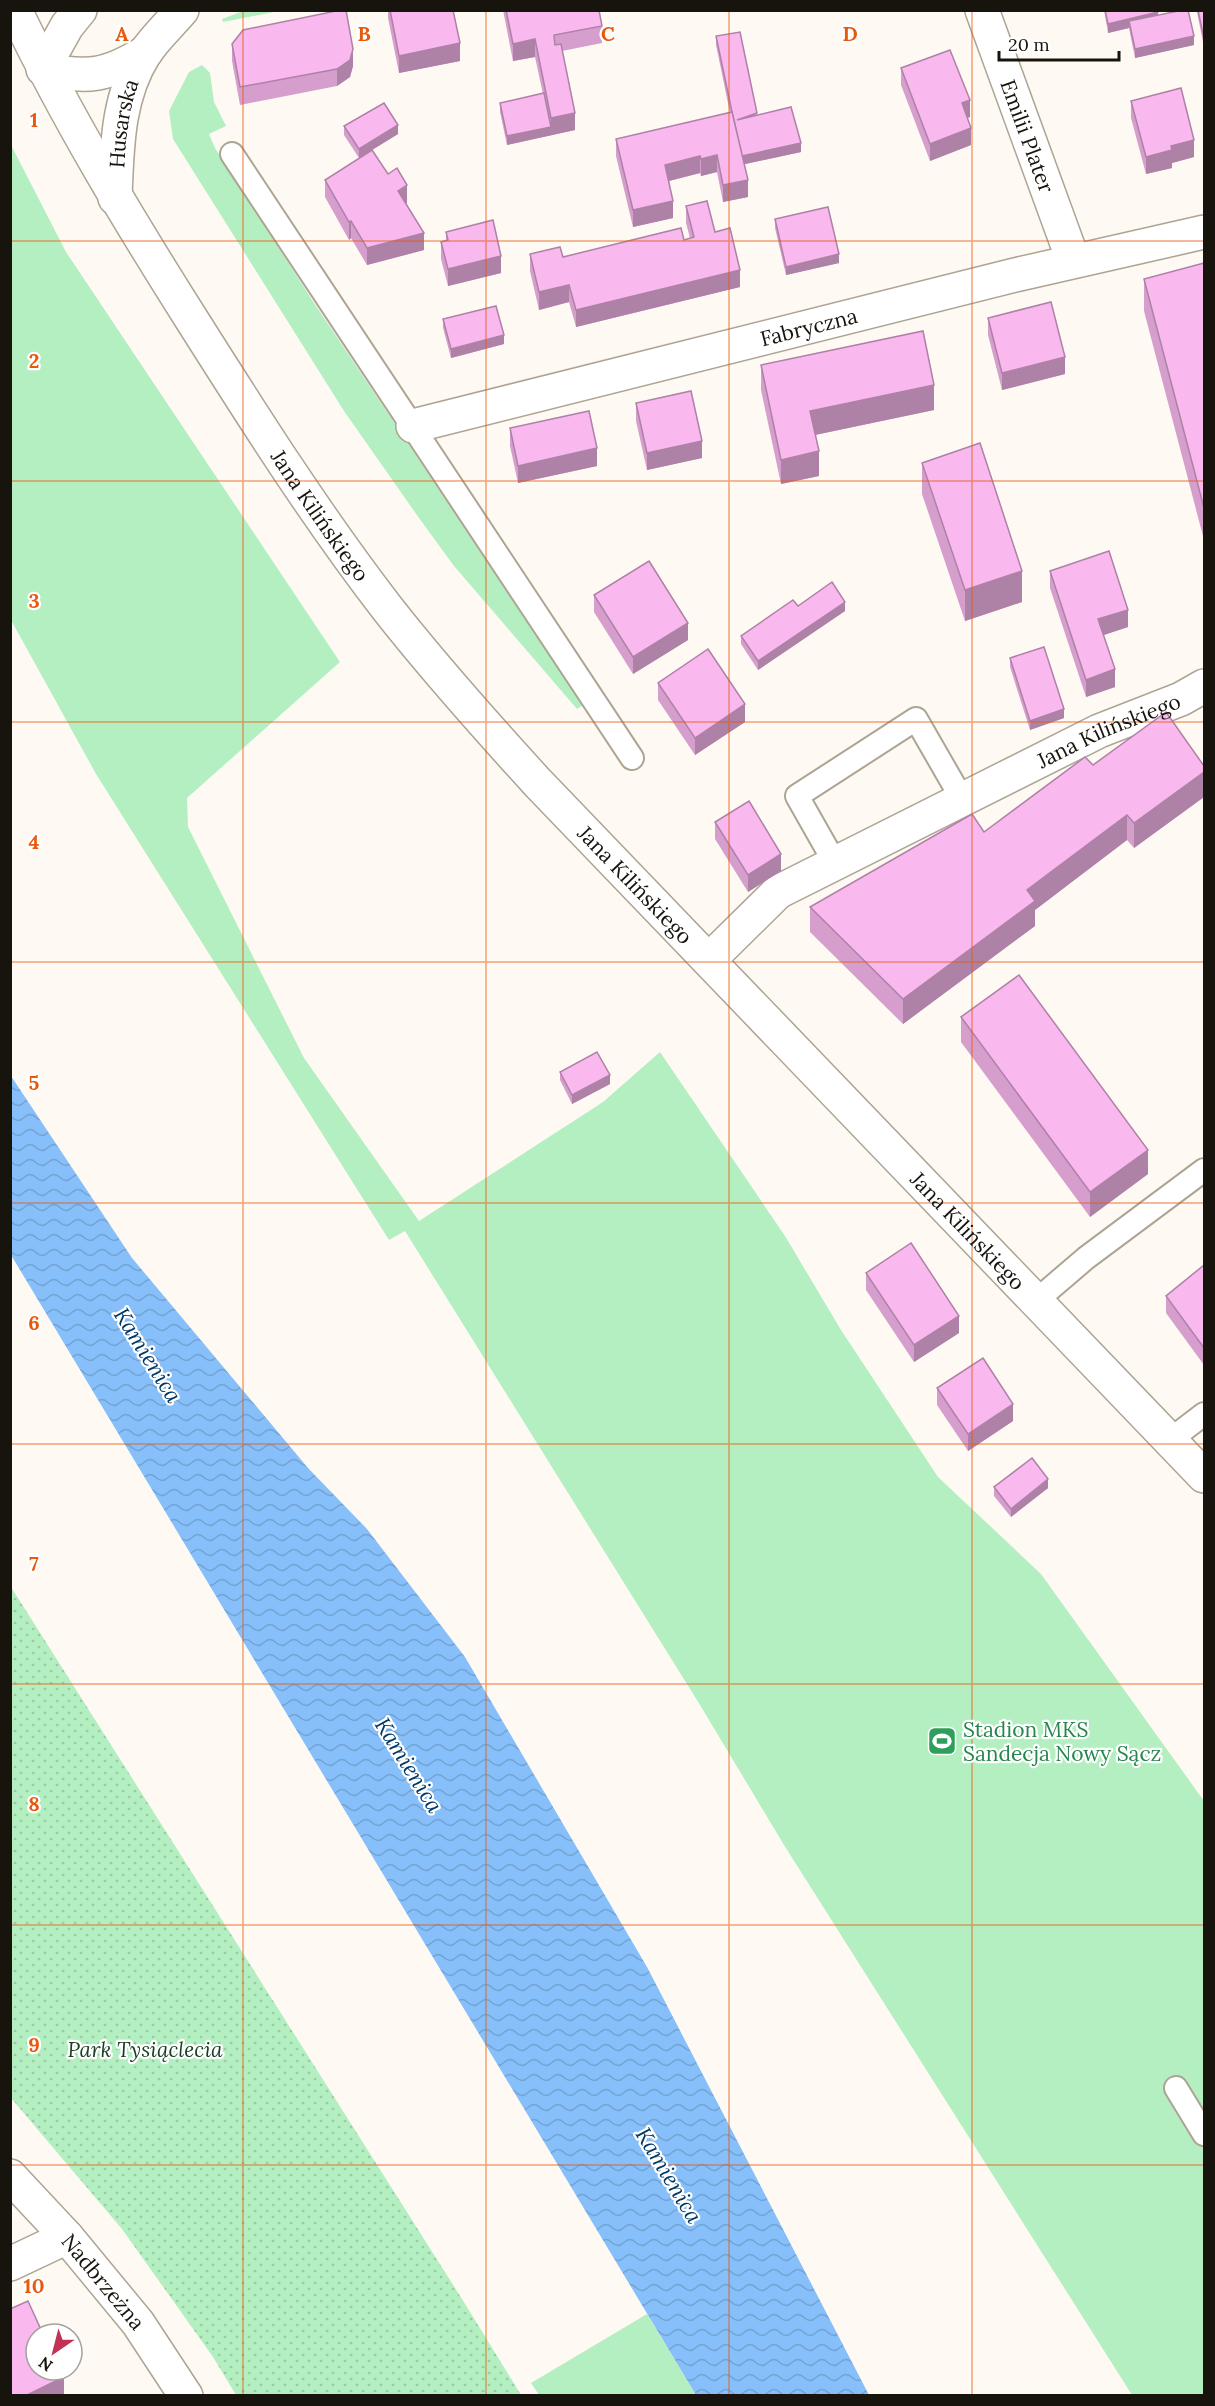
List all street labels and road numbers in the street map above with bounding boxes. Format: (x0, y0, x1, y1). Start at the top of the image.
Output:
street label: Husarska (103, 75, 144, 169)
street label: Emilii Plater (995, 76, 1061, 196)
street label: Fabryczna (757, 302, 860, 352)
street label: Jana Kilińskiego (265, 444, 376, 587)
street label: Jana Kilińskiego (1031, 687, 1184, 774)
street label: Jana Kilińskiego (572, 819, 699, 949)
street label: Jana Kilińskiego (904, 1165, 1031, 1296)
street label: Nadbrzeżna (56, 2228, 151, 2335)

